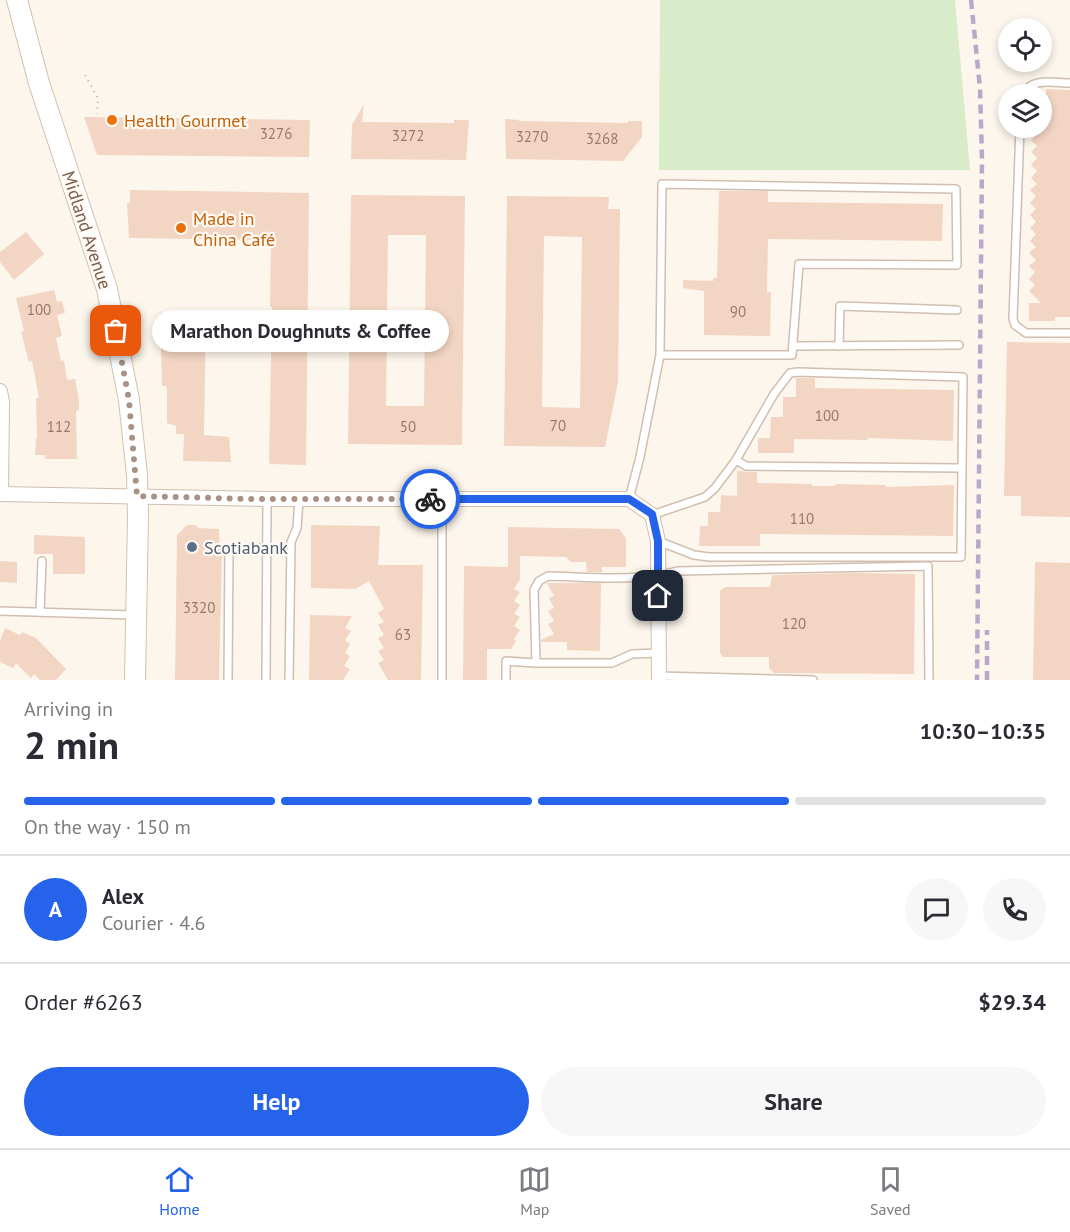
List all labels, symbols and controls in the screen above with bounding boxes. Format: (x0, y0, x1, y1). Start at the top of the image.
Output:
map controls (998, 18, 1052, 138)
button: locate (998, 18, 1052, 72)
button: layers (998, 84, 1052, 138)
place label: Health Gourmet (124, 109, 247, 132)
marker: Health Gourmet (105, 113, 119, 127)
house number: 3276 (260, 124, 292, 143)
house number: 3272 (392, 126, 424, 145)
house number: 3270 (516, 127, 548, 146)
house number: 3268 (586, 129, 618, 148)
street label: Midland Avenue (57, 168, 117, 292)
place label: Made in China Café (193, 207, 275, 251)
marker: Made in China Café (174, 221, 188, 235)
house number: 100 (27, 300, 51, 319)
house number: 90 (730, 302, 746, 321)
pin (90, 305, 141, 356)
callout: Marathon Doughnuts & Coffee (152, 310, 449, 352)
icon: bag (99, 314, 132, 347)
text: Marathon Doughnuts & Coffee (170, 318, 431, 344)
house number: 100 (815, 406, 839, 425)
house number: 70 (550, 416, 566, 435)
house number: 112 (47, 417, 71, 436)
house number: 50 (400, 417, 416, 436)
courier (400, 469, 460, 529)
icon: bike (414, 483, 447, 516)
house number: 110 (790, 509, 814, 528)
place label: Scotiabank (204, 536, 288, 559)
marker: Scotiabank (185, 540, 199, 554)
pin (632, 570, 683, 621)
icon: home (641, 579, 674, 612)
house number: 3320 (183, 598, 215, 617)
house number: 120 (782, 614, 806, 633)
house number: 63 (395, 625, 411, 644)
text: Arriving in (24, 696, 113, 722)
text: 10:30–10:35 (920, 717, 1046, 745)
text: 2 min (24, 719, 119, 770)
text: On the way · 150 m (24, 814, 191, 840)
button: chat (905, 878, 968, 941)
button: phone (983, 878, 1046, 941)
text: Alex (102, 882, 144, 910)
text: A (49, 895, 62, 923)
text: Courier · 4.6 (102, 910, 205, 936)
text: Order #6263 (24, 988, 143, 1016)
text: $29.34 (978, 988, 1046, 1016)
button: Help (24, 1067, 529, 1136)
button: Share (541, 1067, 1046, 1136)
tab: Home (159, 1163, 200, 1219)
tab: Map (518, 1163, 551, 1219)
tab: Saved (870, 1163, 911, 1219)

